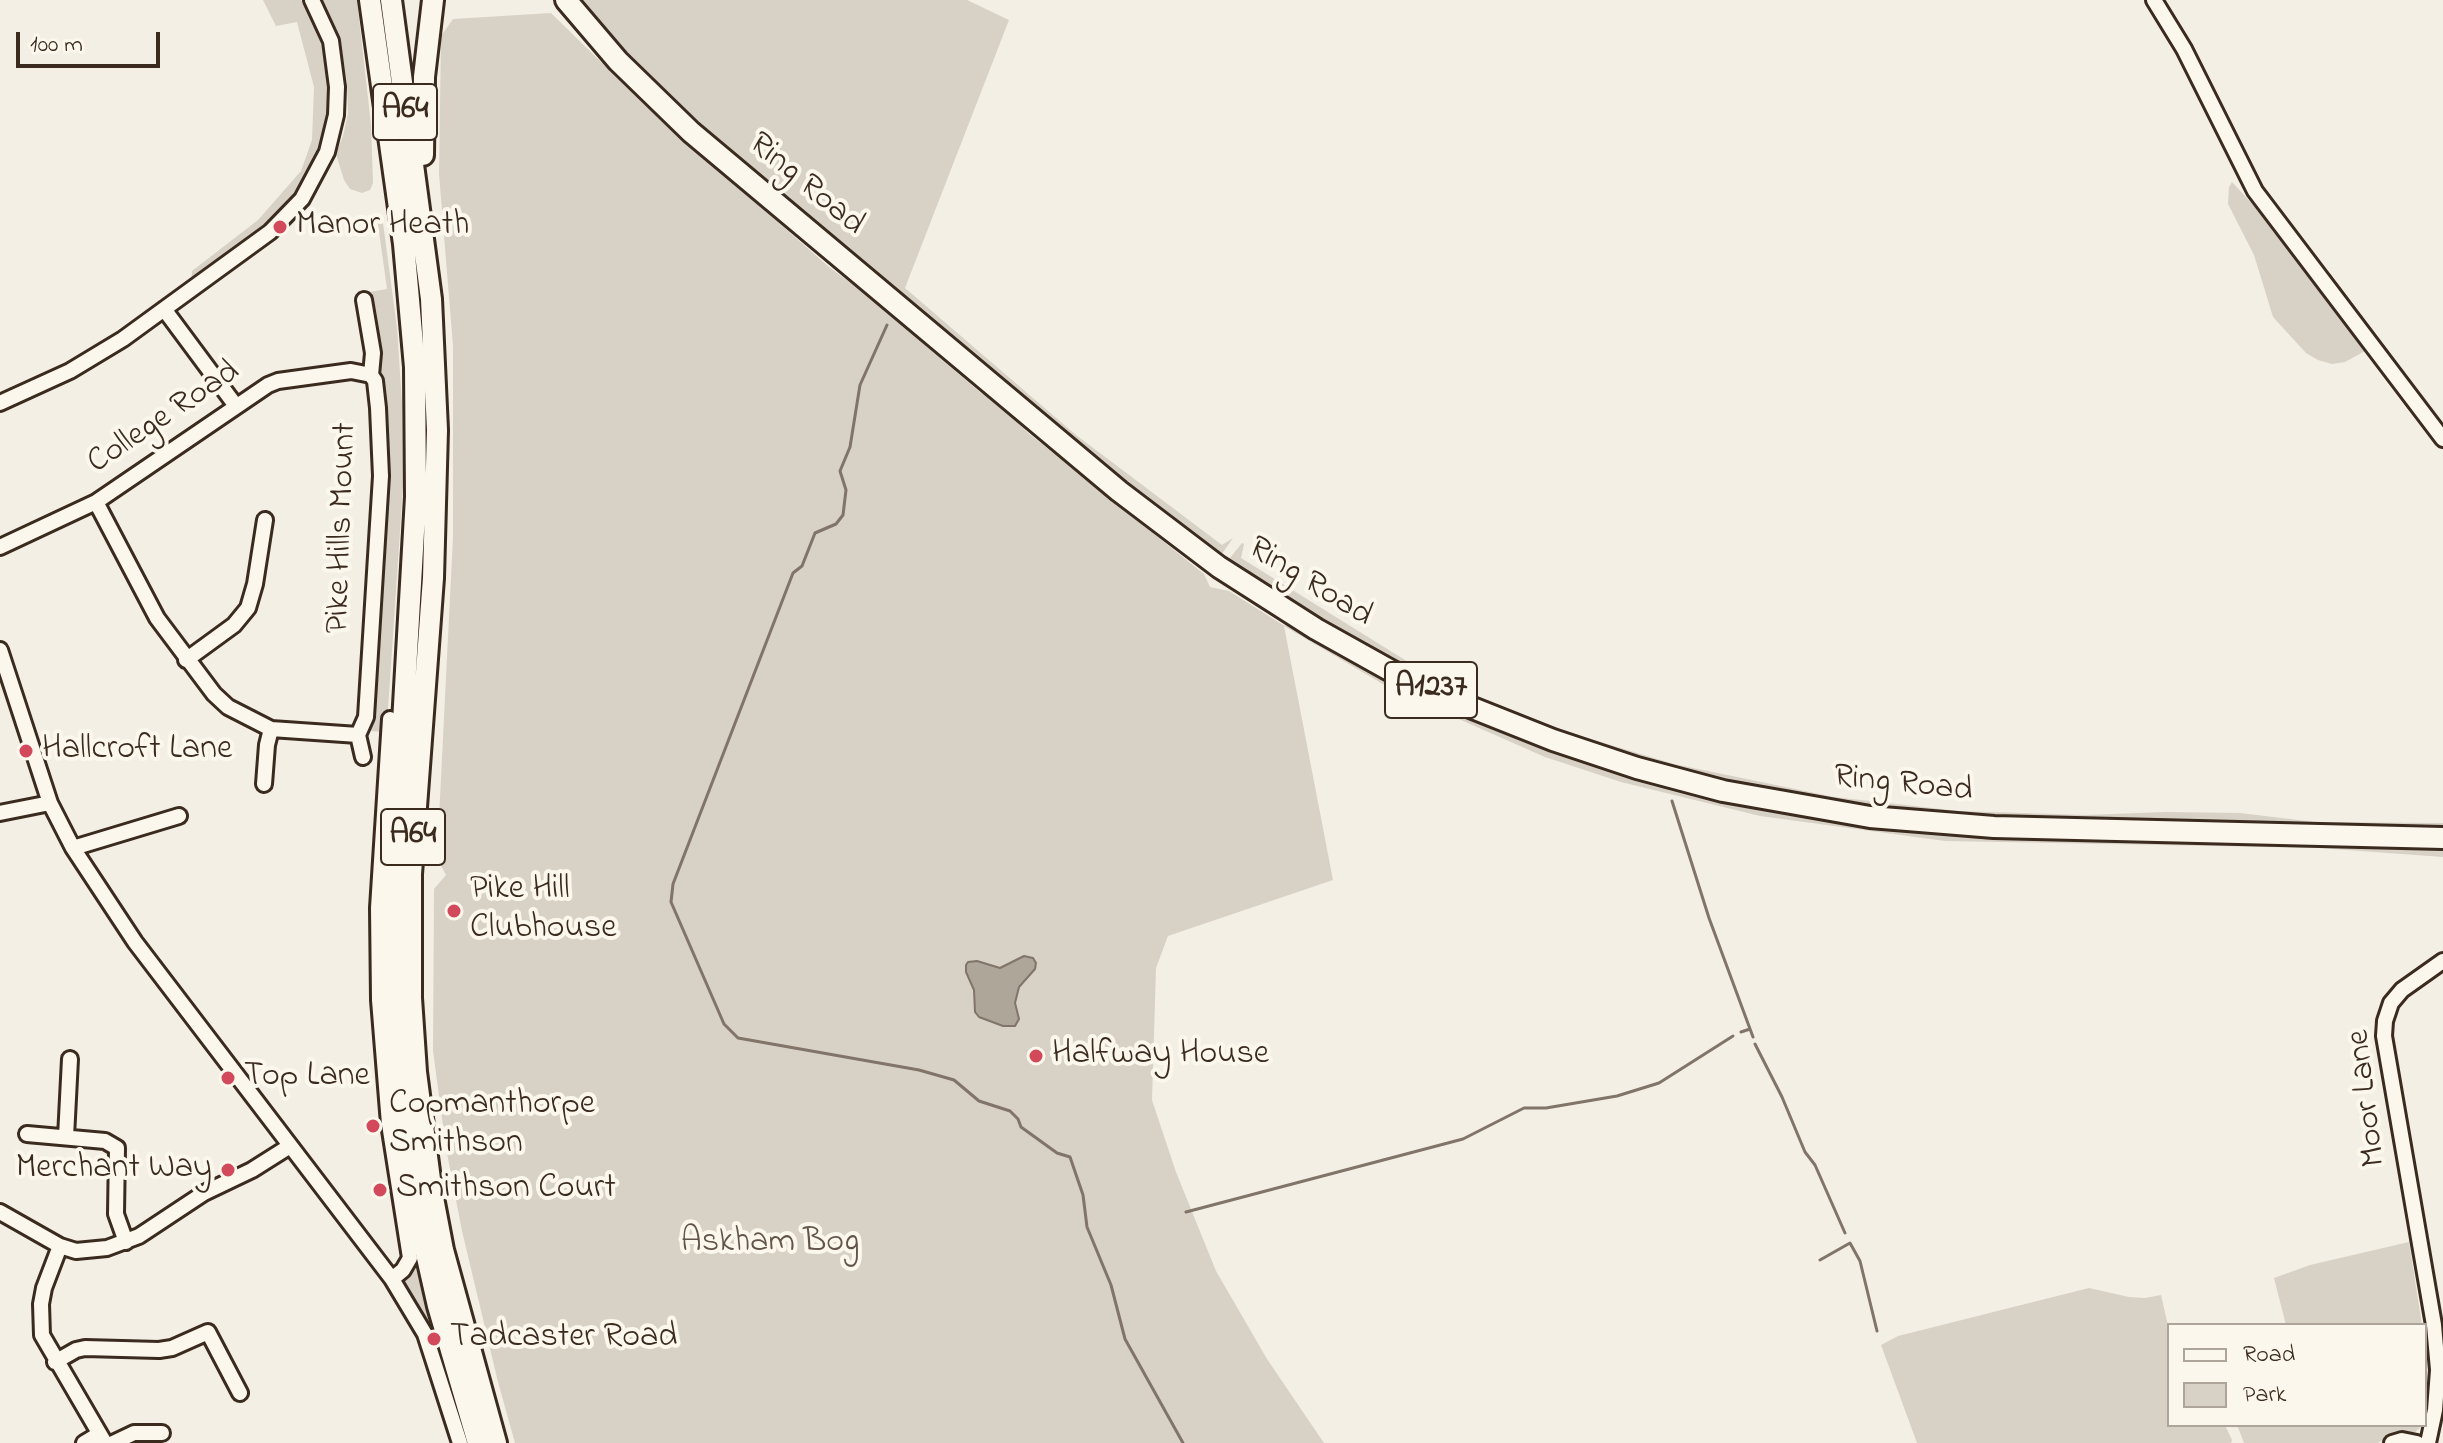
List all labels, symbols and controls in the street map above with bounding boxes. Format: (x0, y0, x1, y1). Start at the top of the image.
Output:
scale bar (20, 16, 164, 66)
text: 100 m (30, 28, 83, 63)
road number: A64 (373, 84, 437, 140)
street label: Ring Road (738, 126, 872, 246)
place label: Manor Heath (296, 207, 469, 247)
marker: Manor Heath (271, 218, 289, 236)
street label: College Road (81, 353, 249, 485)
street label: Pike Hills Mount (320, 422, 368, 634)
street label: Ring Road (1239, 530, 1379, 638)
road number: A1237 (1385, 662, 1477, 718)
place label: Hallcroft Lane (42, 731, 232, 771)
marker: Hallcroft Lane (17, 742, 35, 760)
street label: Ring Road (1832, 758, 1974, 814)
road number: A64 (381, 809, 445, 865)
place label: Pike Hill Clubhouse (470, 871, 616, 950)
marker: Pike Hill Clubhouse (445, 902, 463, 920)
street label: Moor Lane (2340, 1027, 2398, 1169)
place label: Halfway House (1052, 1036, 1269, 1076)
marker: Halfway House (1027, 1047, 1045, 1065)
place label: Top Lane (244, 1058, 370, 1098)
marker: Top Lane (219, 1069, 237, 1087)
place label: Copmanthorpe Smithson (389, 1086, 595, 1166)
marker: Copmanthorpe Smithson (364, 1117, 382, 1135)
place label: Merchant Way (16, 1150, 212, 1190)
marker: Merchant Way (219, 1161, 237, 1179)
place label: Smithson Court (396, 1170, 616, 1210)
marker: Smithson Court (371, 1181, 389, 1199)
park label: Askham Bog (681, 1224, 859, 1264)
place label: Tadcaster Road (450, 1319, 677, 1359)
legend (2167, 1323, 2427, 1427)
marker: Tadcaster Road (425, 1330, 443, 1348)
text: Road (2243, 1338, 2295, 1373)
text: Park (2243, 1378, 2286, 1413)

